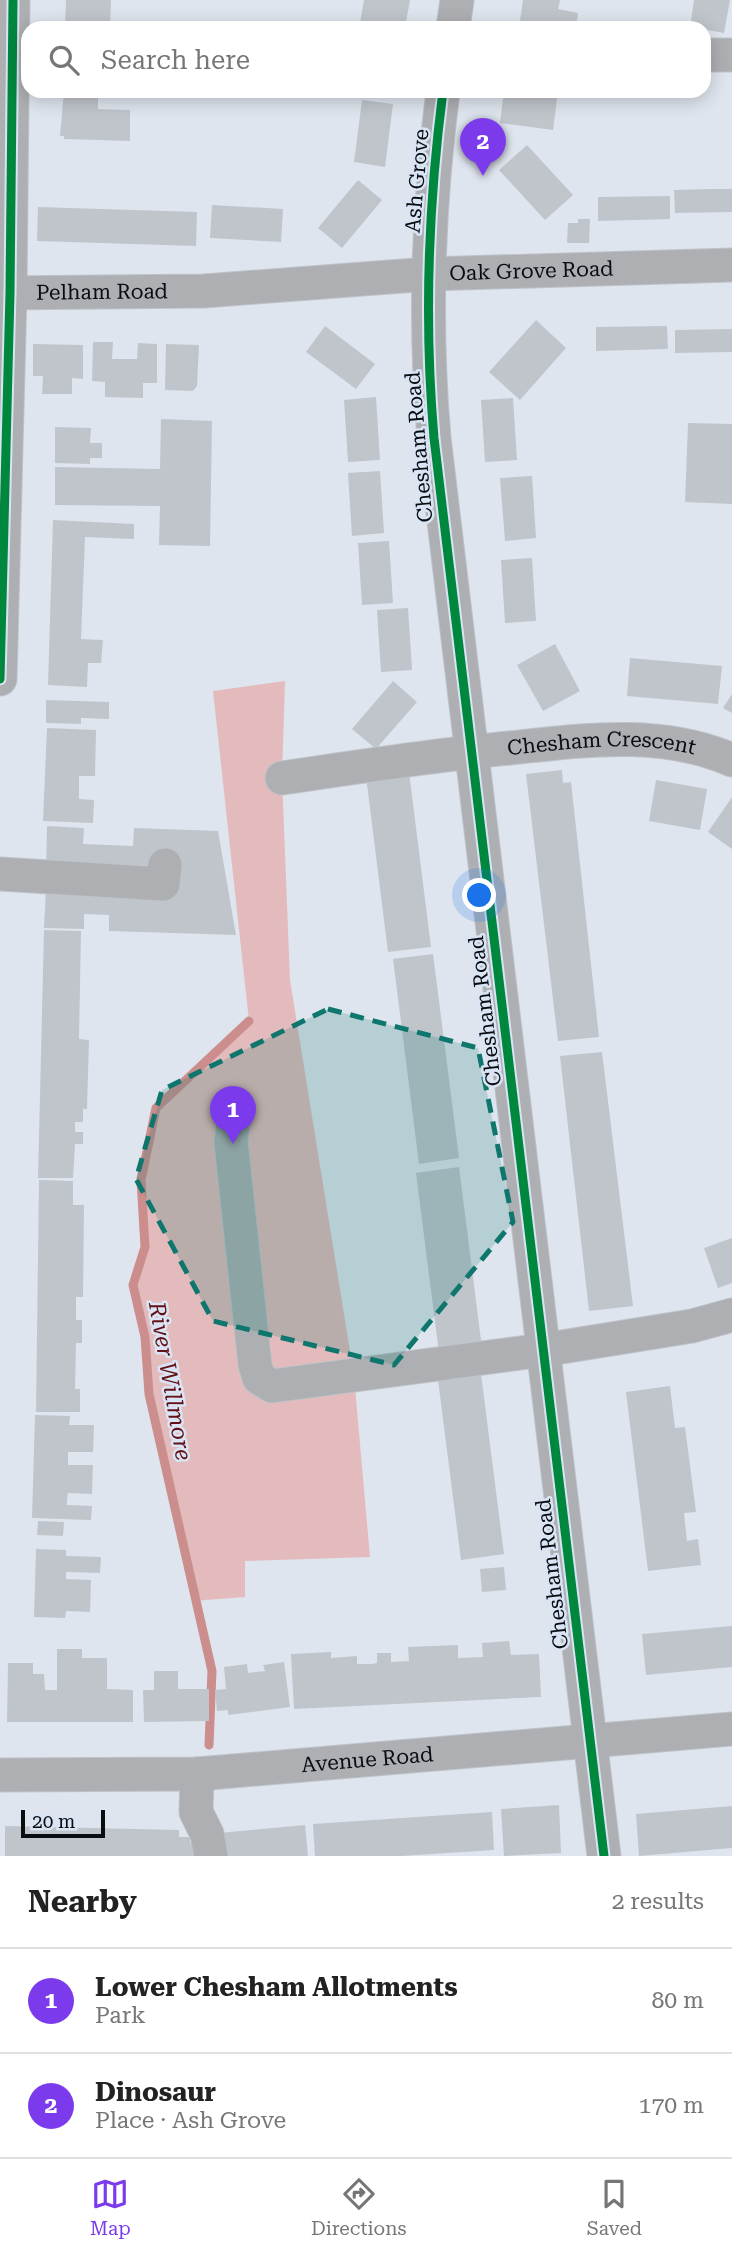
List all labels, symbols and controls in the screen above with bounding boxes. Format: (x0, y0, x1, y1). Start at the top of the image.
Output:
search box (21, 21, 711, 98)
icon: search (45, 41, 83, 79)
text: Search here (101, 45, 250, 75)
pin: 2 (460, 118, 506, 176)
street label: Ash Grove (400, 128, 434, 234)
street label: Oak Grove Road (449, 257, 614, 285)
street label: Pelham Road (36, 279, 169, 305)
street label: Chesham Road (400, 370, 438, 523)
street label: Chesham Crescent (506, 727, 699, 760)
your location (462, 878, 496, 912)
street label: Chesham Road (464, 934, 506, 1087)
pin: 1 (210, 1086, 256, 1144)
water label: River Willmore (143, 1298, 197, 1463)
street label: Chesham Road (531, 1497, 573, 1650)
street label: Avenue Road (300, 1742, 435, 1777)
scale bar (21, 1807, 105, 1839)
text: 20 m (32, 1810, 75, 1833)
text: Nearby (28, 1884, 137, 1919)
text: 2 results (612, 1888, 704, 1915)
text: Lower Chesham Allotments (95, 1972, 458, 2002)
text: 1 (45, 1987, 57, 2014)
text: 80 m (651, 1987, 704, 2014)
text: Park (95, 2002, 146, 2029)
text: Dinosaur (95, 2077, 216, 2107)
text: 2 (45, 2092, 57, 2119)
text: 170 m (639, 2092, 704, 2119)
text: Place · Ash Grove (95, 2107, 286, 2134)
tab: Map (90, 2175, 131, 2240)
tab: Directions (311, 2175, 407, 2240)
tab: Saved (587, 2175, 642, 2240)

